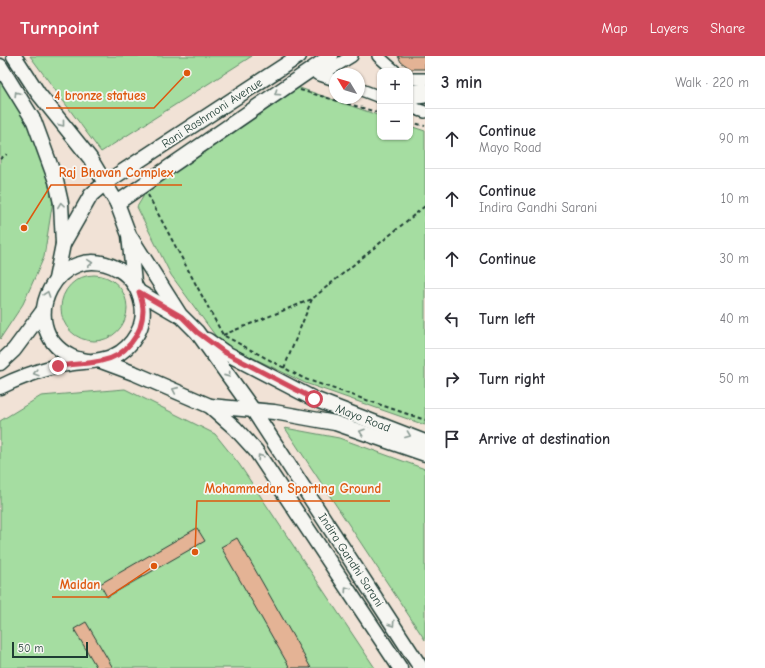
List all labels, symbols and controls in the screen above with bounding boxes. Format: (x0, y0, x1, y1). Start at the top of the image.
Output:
text: Turnpoint (20, 17, 99, 39)
text: Map (601, 20, 628, 37)
text: Layers (650, 20, 688, 37)
text: Share (710, 20, 745, 37)
north arrow (329, 68, 365, 104)
map controls (377, 68, 413, 140)
button: + (377, 68, 413, 104)
text: 3 min (441, 73, 482, 92)
street label: Rani Rashmoni Avenue (159, 75, 265, 151)
text: Walk · 220 m (675, 75, 749, 90)
callout: 4 bronze statues (46, 83, 154, 108)
text: 4 bronze statues (54, 88, 146, 103)
one-way arrow (274, 88, 281, 95)
one-way arrow (14, 91, 22, 98)
button: − (377, 104, 413, 140)
one-way arrow (57, 119, 64, 126)
text: Continue (479, 122, 536, 140)
icon: ahead (441, 128, 463, 150)
text: 90 m (719, 131, 749, 146)
text: Mayo Road (479, 140, 542, 155)
callout: Raj Bhavan Complex (51, 160, 182, 185)
text: Raj Bhavan Complex (59, 165, 174, 180)
text: Continue (479, 182, 536, 200)
icon: ahead (441, 188, 463, 210)
text: 10 m (721, 191, 749, 206)
text: Indira Gandhi Sarani (479, 200, 597, 215)
one-way arrow (57, 202, 66, 208)
icon: ahead (441, 248, 463, 270)
text: Continue (479, 250, 536, 268)
text: 30 m (719, 251, 749, 266)
one-way arrow (87, 258, 93, 267)
one-way arrow (43, 291, 51, 298)
icon: left (441, 308, 463, 330)
text: Turn left (479, 310, 535, 328)
text: 40 m (720, 311, 749, 326)
route end (49, 357, 67, 375)
one-way arrow (33, 368, 40, 377)
icon: right (441, 368, 463, 390)
text: Turn right (479, 370, 545, 388)
one-way arrow (223, 371, 231, 378)
text: 50 m (719, 371, 749, 386)
one-way arrow (171, 387, 179, 395)
route start (305, 390, 323, 408)
street label: Mayo Road (334, 401, 392, 435)
one-way arrow (358, 428, 365, 437)
icon: arrive (441, 428, 463, 450)
text: Arrive at destination (479, 430, 610, 448)
one-way arrow (404, 431, 411, 439)
one-way arrow (257, 454, 265, 461)
callout: Mohammedan Sporting Ground (197, 476, 390, 501)
text: Mohammedan Sporting Ground (205, 481, 381, 496)
street label: Indira Gandhi Sarani (315, 510, 387, 610)
callout: Maidan (52, 572, 108, 597)
text: Maidan (60, 577, 100, 592)
one-way arrow (344, 586, 352, 593)
one-way arrow (387, 620, 395, 627)
scale bar (12, 640, 88, 659)
text: 50 m (18, 642, 43, 655)

